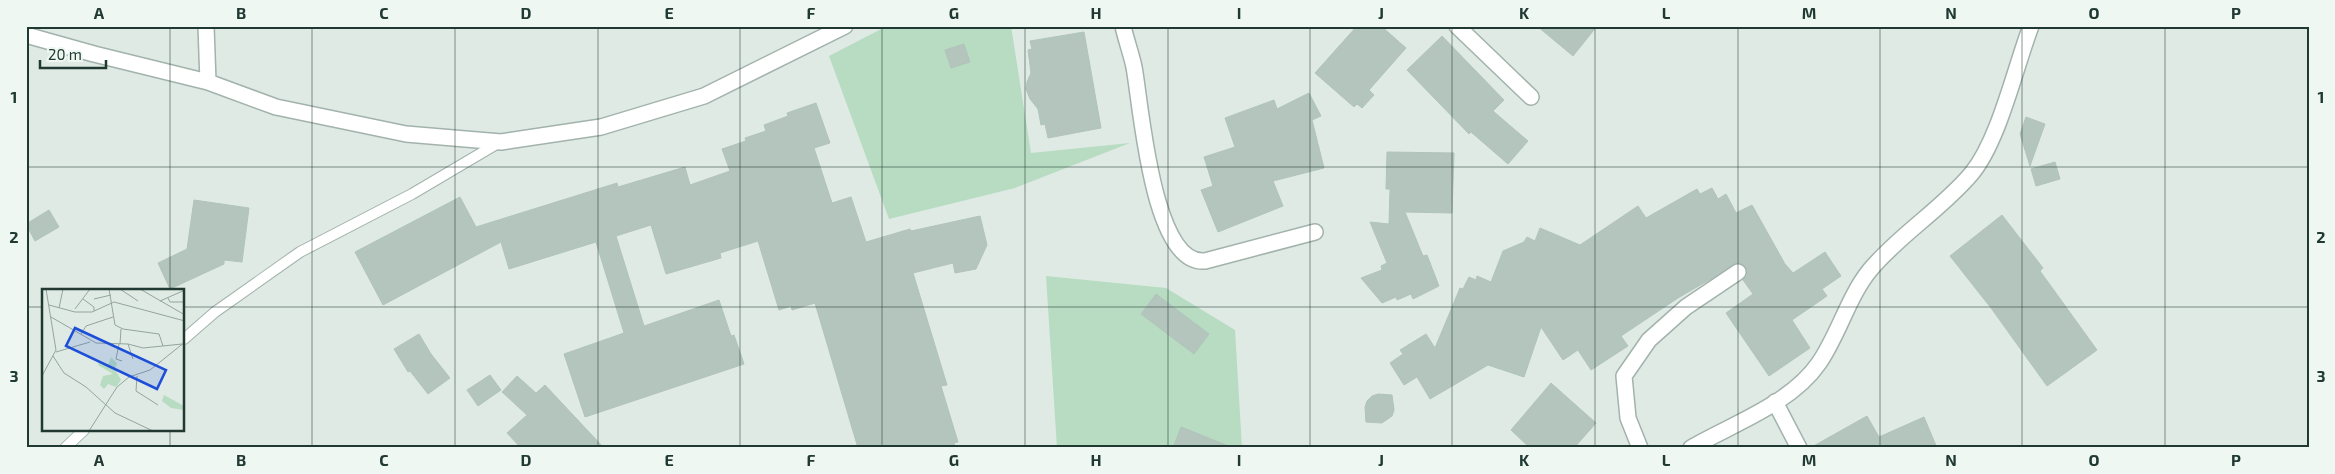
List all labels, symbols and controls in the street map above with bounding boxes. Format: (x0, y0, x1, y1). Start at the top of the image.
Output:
text: A (94, 3, 105, 22)
text: B (236, 3, 246, 22)
text: C (379, 3, 389, 22)
text: D (521, 3, 532, 22)
text: E (664, 3, 674, 22)
text: F (807, 3, 816, 22)
text: G (949, 3, 959, 22)
text: H (1090, 3, 1102, 22)
text: I (1237, 3, 1241, 22)
text: J (1378, 3, 1384, 22)
text: K (1519, 3, 1530, 22)
text: L (1662, 3, 1671, 22)
text: M (1802, 3, 1816, 22)
text: N (1945, 3, 1957, 22)
text: O (2088, 3, 2100, 22)
text: P (2231, 3, 2241, 22)
scale bar (40, 38, 106, 70)
text: 20 m (48, 45, 82, 63)
text: 1 (11, 87, 17, 106)
text: 1 (2318, 87, 2324, 106)
text: 2 (9, 227, 19, 246)
text: 2 (2316, 227, 2326, 246)
inset map (42, 289, 185, 432)
text: 3 (9, 366, 19, 385)
text: 3 (2316, 366, 2326, 385)
text: A (94, 450, 105, 469)
text: B (236, 450, 246, 469)
text: C (379, 450, 389, 469)
text: D (521, 450, 532, 469)
text: E (664, 450, 674, 469)
text: F (807, 450, 816, 469)
text: G (949, 450, 959, 469)
text: H (1090, 450, 1102, 469)
text: I (1237, 450, 1241, 469)
text: J (1378, 450, 1384, 469)
text: K (1519, 450, 1530, 469)
text: L (1662, 450, 1671, 469)
text: M (1802, 450, 1816, 469)
text: N (1945, 450, 1957, 469)
text: O (2088, 450, 2100, 469)
text: P (2231, 450, 2241, 469)

